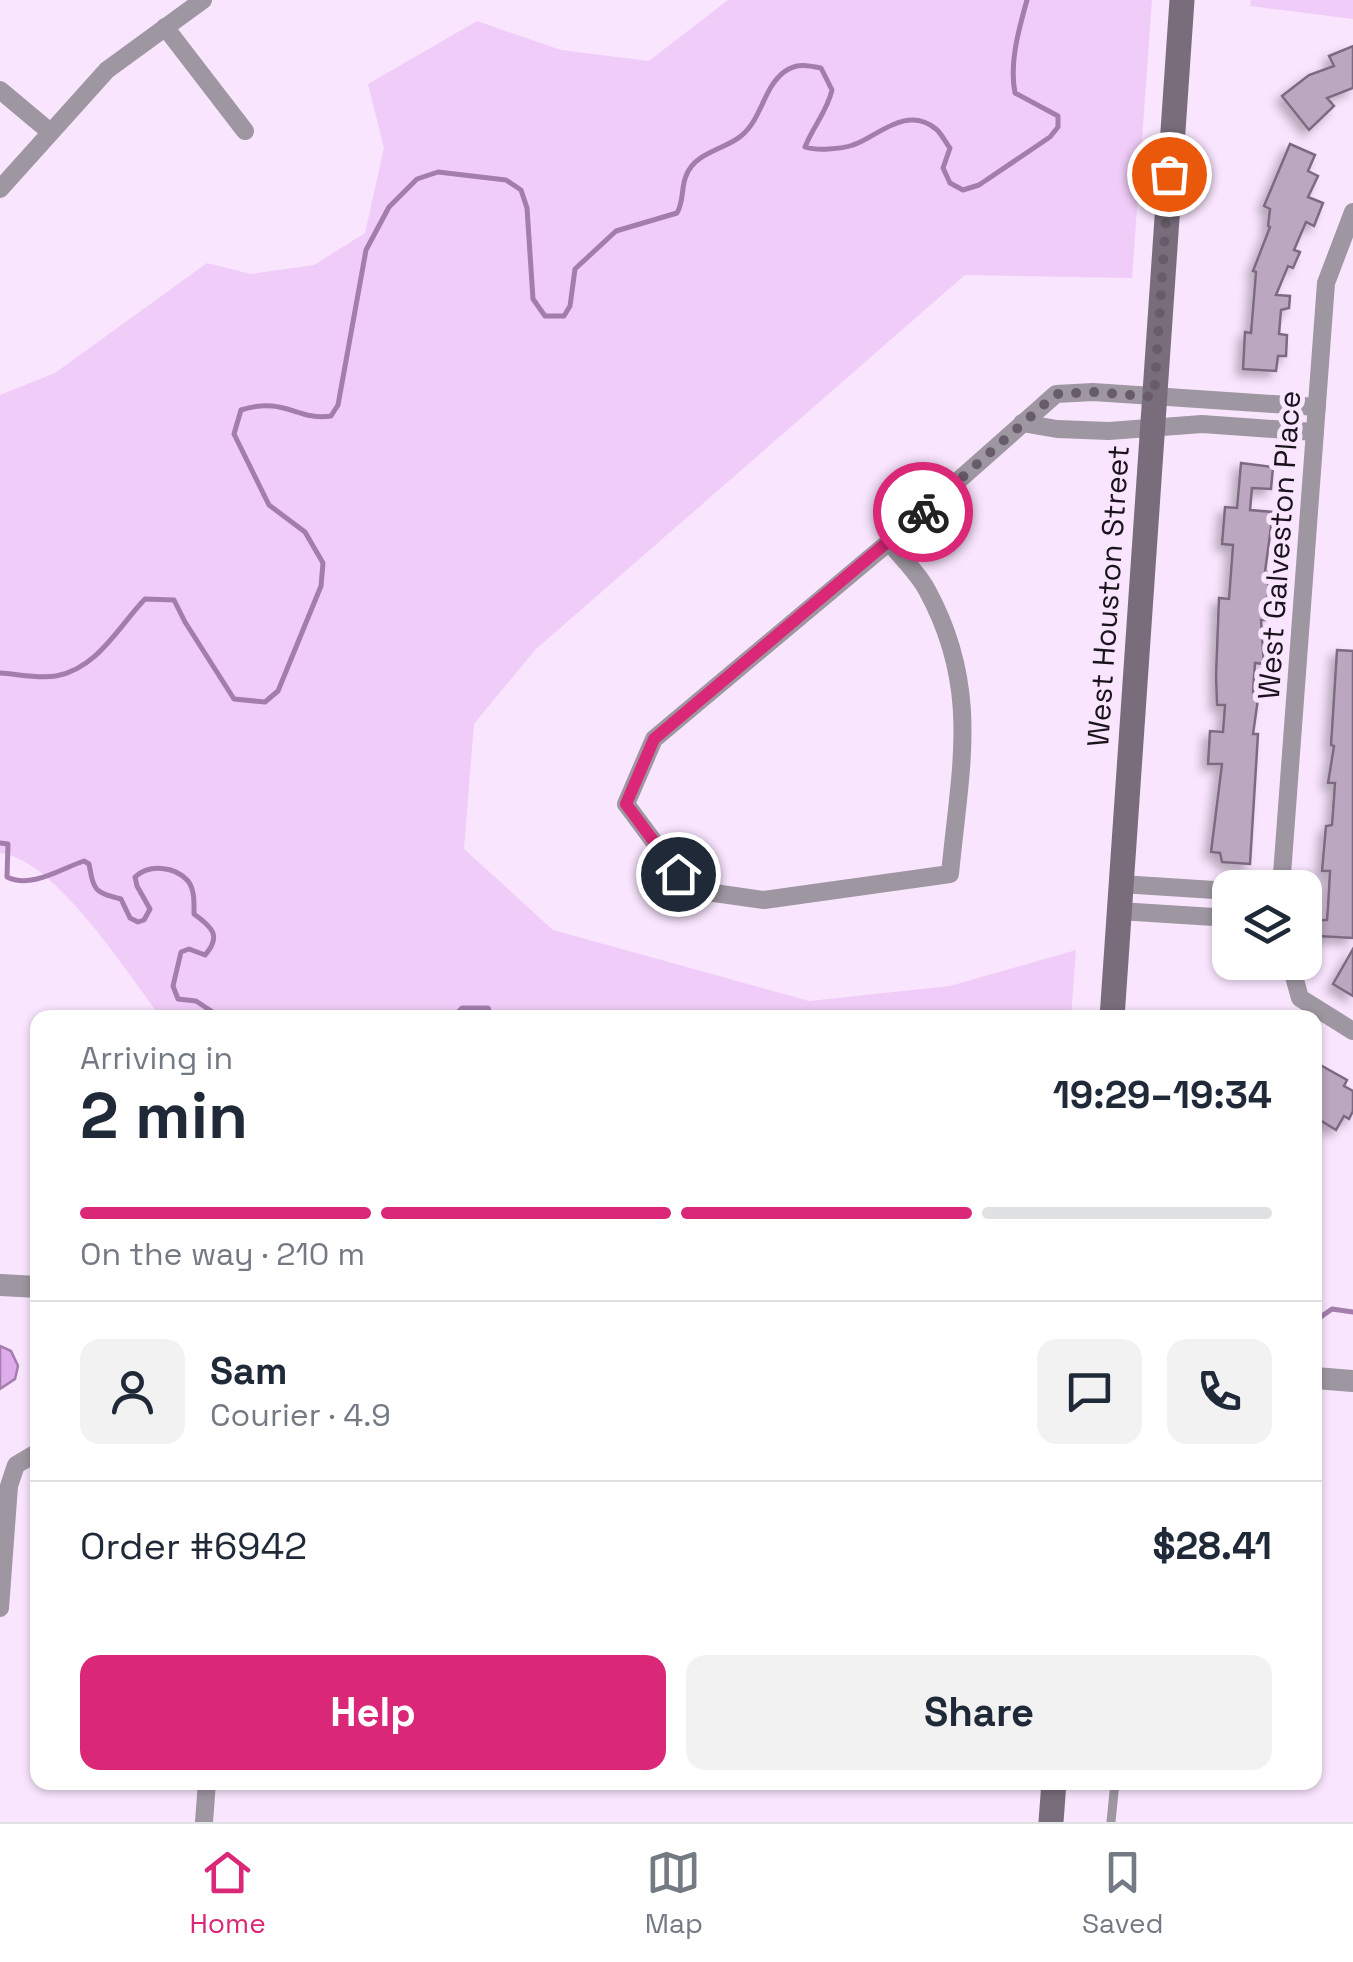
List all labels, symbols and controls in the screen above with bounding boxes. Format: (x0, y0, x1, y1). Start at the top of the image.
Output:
pin (1127, 132, 1212, 217)
icon: bag (1142, 147, 1197, 202)
street label: West Galveston Place (1249, 389, 1309, 701)
street label: West Houston Street (1078, 444, 1138, 748)
courier (873, 462, 973, 562)
icon: bike (896, 485, 951, 540)
pin (636, 832, 721, 917)
icon: home (651, 847, 706, 902)
map controls (1212, 870, 1322, 980)
button: layers (1212, 870, 1322, 980)
text: Arriving in (80, 1038, 233, 1078)
text: 19:29–19:34 (1053, 1071, 1272, 1119)
text: 2 min (80, 1074, 248, 1157)
text: On the way · 210 m (80, 1234, 365, 1274)
button: person (80, 1339, 185, 1444)
button: chat (1037, 1339, 1142, 1444)
button: phone (1167, 1339, 1272, 1444)
text: Sam (210, 1347, 287, 1395)
text: Courier · 4.9 (210, 1395, 391, 1435)
text: Order #6942 (80, 1522, 307, 1570)
text: $28.41 (1152, 1522, 1272, 1570)
button: Help (80, 1655, 666, 1770)
button: Share (686, 1655, 1272, 1770)
tab: Home (189, 1845, 266, 1941)
tab: Map (645, 1845, 703, 1941)
tab: Saved (1082, 1845, 1164, 1941)

